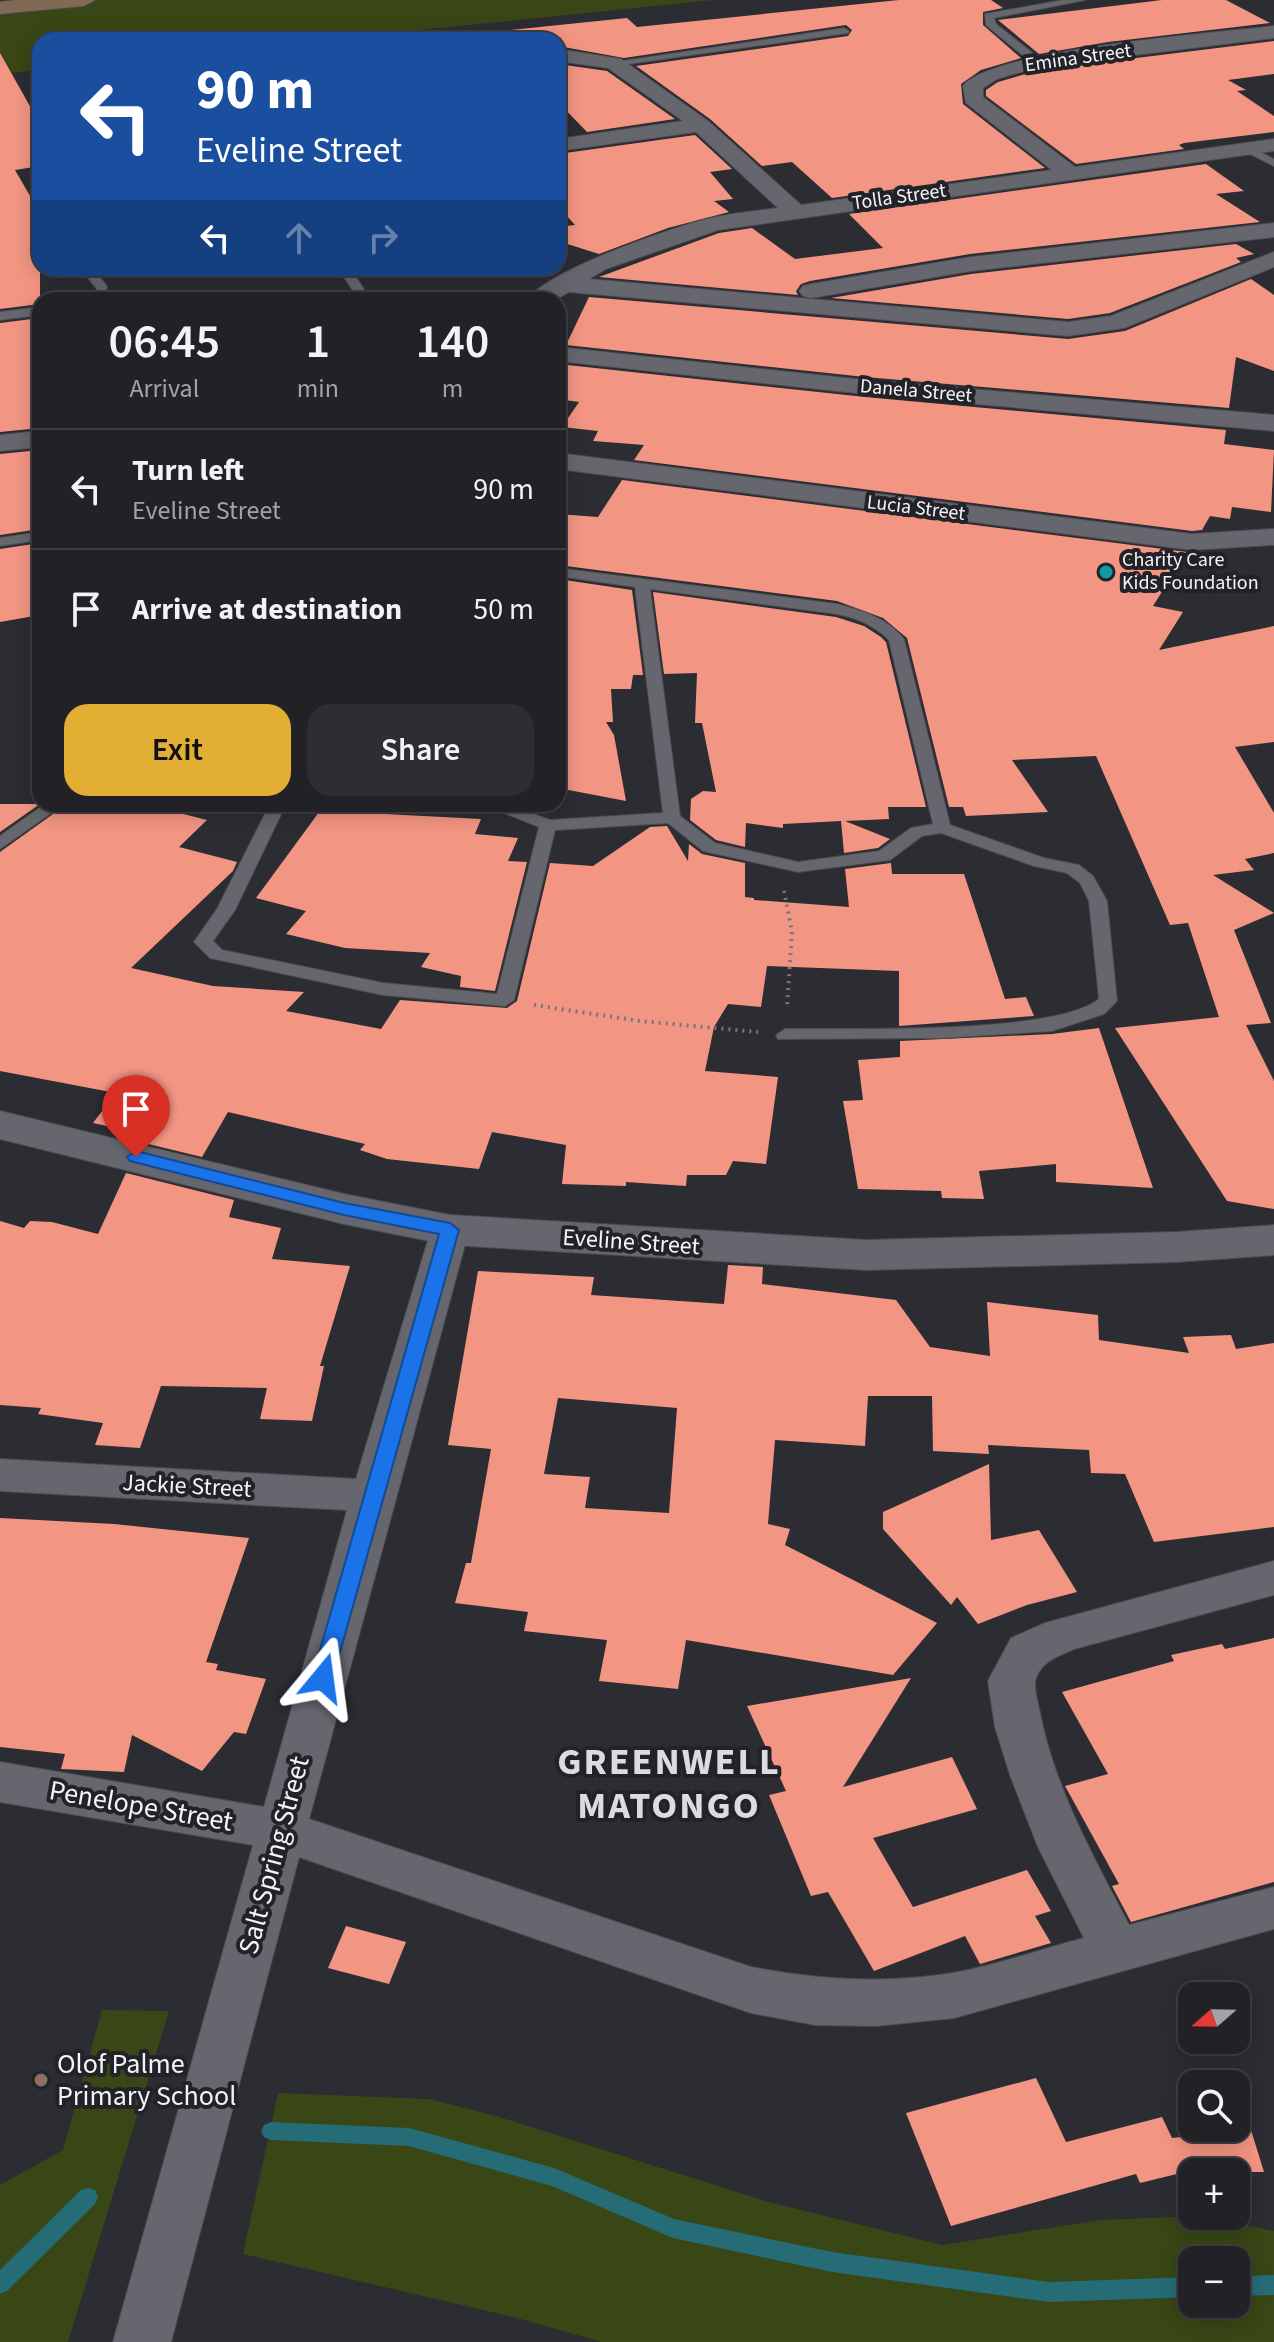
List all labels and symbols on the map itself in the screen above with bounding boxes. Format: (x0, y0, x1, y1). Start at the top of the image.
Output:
street label: Emina Street (1023, 37, 1133, 79)
street label: Tolla Street (850, 177, 948, 217)
street label: Danela Street (859, 372, 974, 410)
street label: Lucia Street (865, 488, 967, 528)
place label: Charity Care Kids Foundation (1122, 546, 1259, 597)
marker: Charity Care Kids Foundation (1097, 563, 1115, 581)
pin (102, 1075, 170, 1157)
street label: Eveline Street (561, 1220, 701, 1264)
street label: Jackie Street (122, 1465, 252, 1507)
position arrow (281, 1636, 365, 1720)
district label: GREENWELL MATONGO (557, 1735, 781, 1833)
street label: Salt Spring Street (228, 1751, 320, 1958)
street label: Penelope Street (46, 1770, 236, 1842)
north arrow (1178, 1982, 1250, 2054)
place label: Olof Palme Primary School (57, 2044, 236, 2116)
marker: Olof Palme Primary School (32, 2071, 50, 2089)

